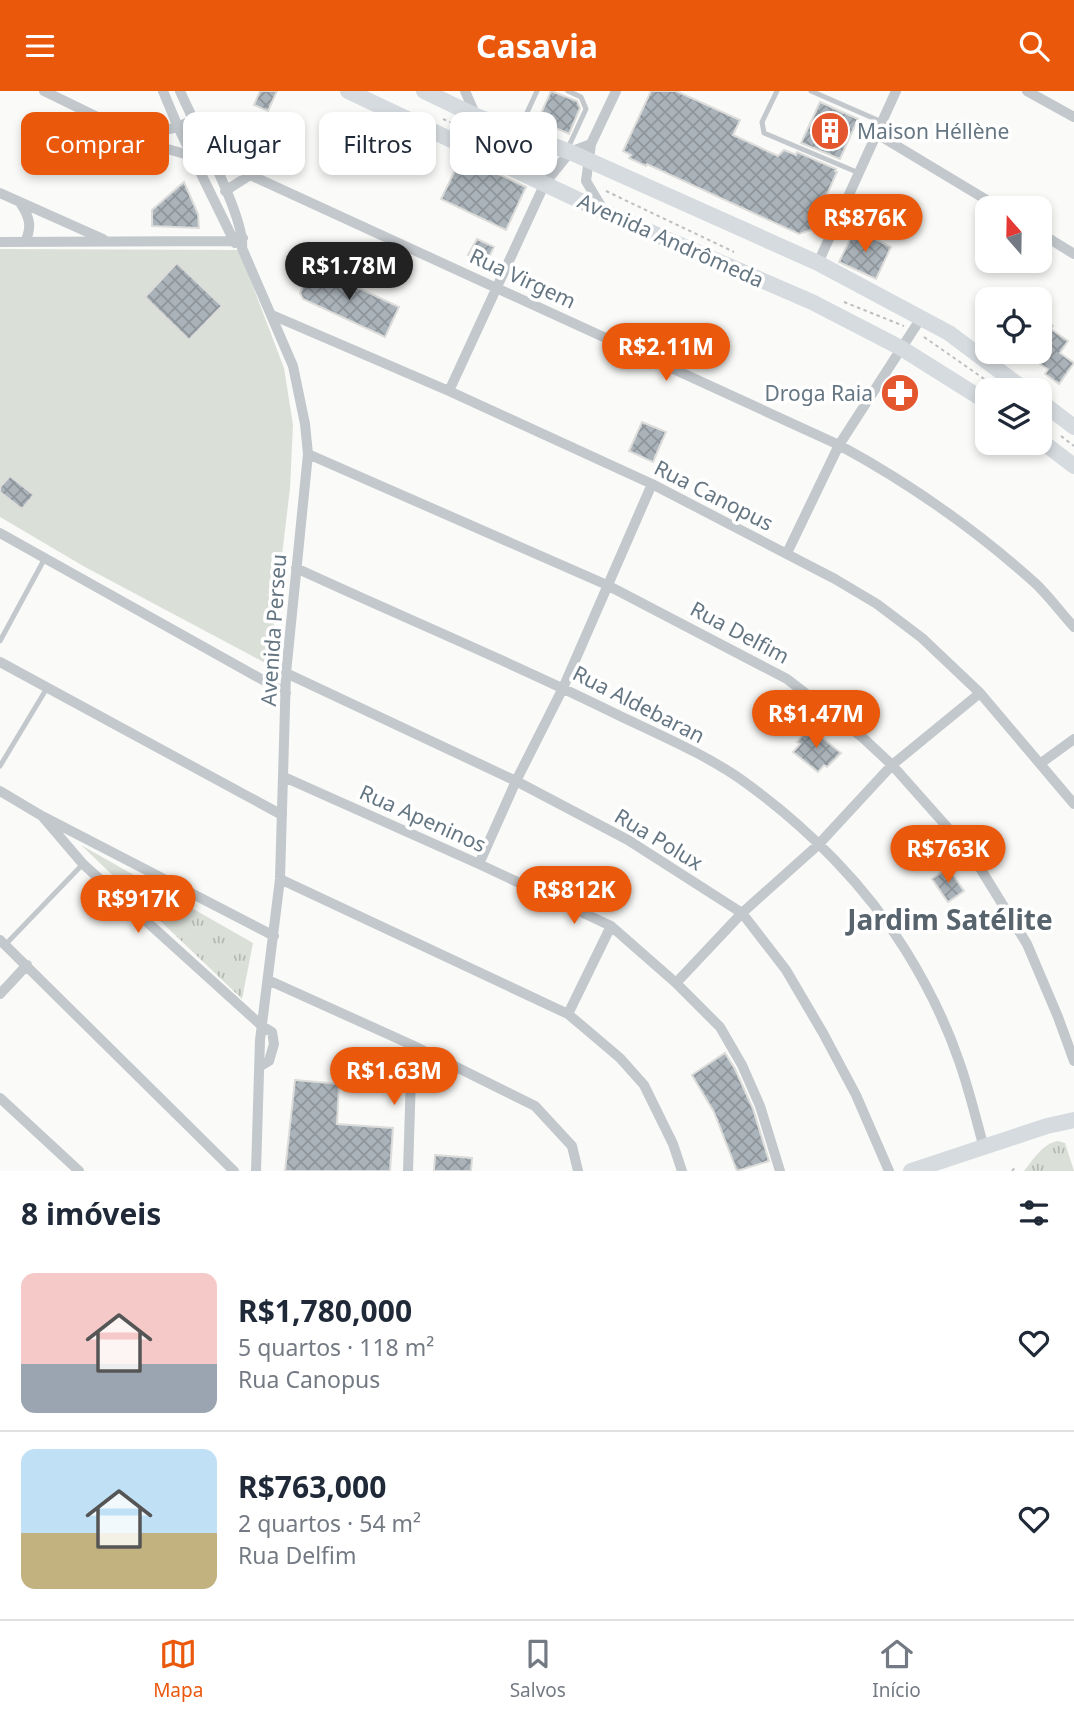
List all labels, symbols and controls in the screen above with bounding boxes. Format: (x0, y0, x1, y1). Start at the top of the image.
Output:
text: Casavia (476, 24, 598, 67)
icon: menu (21, 27, 59, 65)
icon: search (1015, 27, 1053, 65)
building icon: Maison Héllène (809, 110, 851, 152)
chip: Comprar (21, 112, 169, 175)
chip: Alugar (183, 112, 305, 175)
chip: Filtros (319, 112, 436, 175)
chip: Novo (450, 112, 557, 175)
place label: Maison Héllène (857, 117, 1009, 145)
street label: Avenida Andrômeda (574, 186, 768, 294)
pin: R$876K (808, 195, 922, 254)
north arrow (975, 196, 1052, 273)
map controls (975, 196, 1052, 455)
text: R$876K (824, 201, 906, 233)
street label: Rua Virgem (465, 241, 581, 315)
pin: R$1.78M (284, 243, 414, 302)
text: R$1.78M (301, 249, 397, 281)
button: locate (975, 287, 1052, 364)
pin: R$2.11M (601, 323, 731, 383)
text: R$2.11M (618, 330, 714, 362)
pharmacy icon: Droga Raia (879, 372, 921, 414)
button: layers (975, 378, 1052, 455)
place label: Droga Raia (765, 379, 873, 407)
street label: Rua Canopus (650, 453, 778, 537)
street label: Avenida Perseu (254, 553, 292, 707)
street label: Rua Delfim (686, 594, 794, 670)
street label: Rua Aldebaran (568, 659, 710, 749)
pin: R$1.47M (751, 691, 881, 750)
text: R$1.47M (768, 697, 864, 729)
street label: Rua Apeninos (355, 778, 491, 858)
street label: Rua Polux (610, 802, 708, 876)
pin: R$763K (891, 825, 1005, 885)
text: R$763K (907, 832, 989, 864)
pin: R$812K (517, 867, 631, 926)
text: R$812K (533, 873, 615, 905)
pin: R$917K (81, 875, 195, 935)
text: R$917K (97, 882, 179, 914)
district label: Jardim Satélite (844, 900, 1053, 938)
pin: R$1.63M (329, 1047, 459, 1107)
text: R$1.63M (346, 1054, 442, 1086)
text: 8 imóveis (21, 1193, 161, 1234)
icon: filters (1015, 1194, 1053, 1232)
text: R$1,780,000 (238, 1290, 412, 1331)
icon: home (77, 1301, 161, 1385)
icon: heart (1015, 1324, 1053, 1362)
text: 5 quartos · 118 m² (238, 1331, 434, 1363)
text: Rua Canopus (238, 1363, 380, 1395)
text: R$763,000 (238, 1466, 386, 1507)
icon: home (77, 1477, 161, 1561)
icon: heart (1015, 1500, 1053, 1538)
text: 2 quartos · 54 m² (238, 1507, 421, 1539)
text: Rua Delfim (238, 1539, 356, 1571)
tab: Mapa (153, 1635, 203, 1703)
tab: Salvos (510, 1635, 566, 1703)
tab: Início (872, 1635, 921, 1703)

